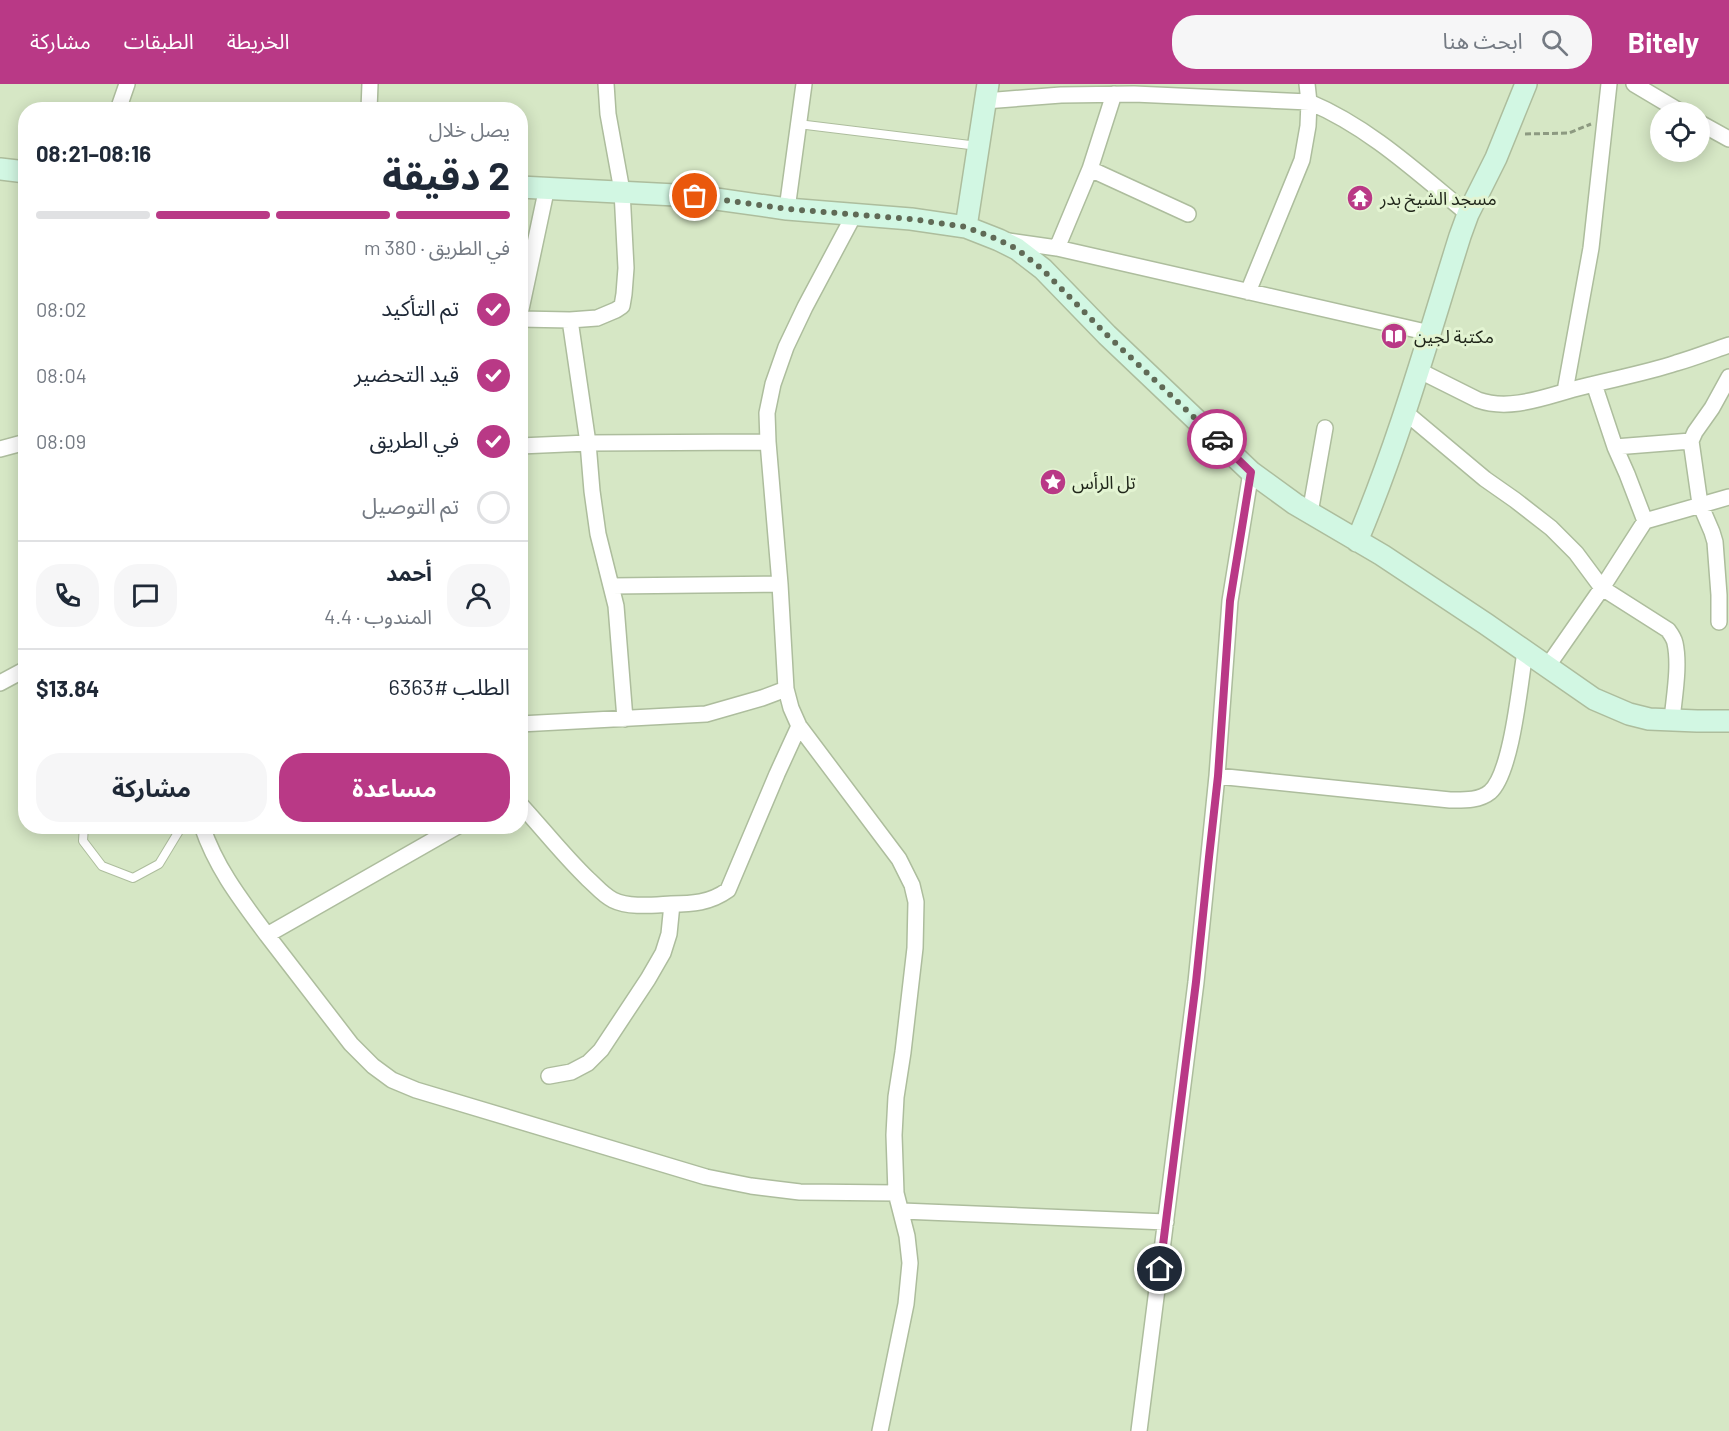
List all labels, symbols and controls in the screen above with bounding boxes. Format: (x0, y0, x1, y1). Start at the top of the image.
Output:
search box (1172, 15, 1592, 69)
text: Bitely (1628, 25, 1699, 59)
icon: search (1538, 26, 1571, 59)
text: ابحث هنا (1443, 27, 1523, 53)
text: مشاركة (30, 28, 91, 53)
text: الطبقات (124, 28, 194, 53)
text: الخريطة (227, 28, 290, 53)
map controls (1650, 102, 1710, 162)
button: locate (1650, 102, 1710, 162)
text: يصل خلال (429, 117, 510, 141)
text: 08:16–08:21 (36, 140, 151, 166)
text: 2 دقيقة (382, 151, 510, 198)
pin (669, 170, 720, 221)
icon: bag (678, 179, 711, 212)
temple icon: مسجد الشيخ بدر (1345, 183, 1375, 213)
place label: مسجد الشيخ بدر (1379, 187, 1497, 212)
text: في الطريق · 380 m (364, 235, 510, 259)
icon: check (477, 293, 510, 326)
text: تم التأكيد (381, 294, 459, 320)
text: 08:02 (36, 297, 87, 321)
library icon: مكتبة لجين (1379, 321, 1409, 351)
place label: مكتبة لجين (1414, 325, 1494, 348)
icon: check (477, 359, 510, 392)
text: قيد التحضير (354, 360, 459, 386)
text: 08:04 (36, 363, 87, 387)
courier (1187, 409, 1247, 469)
icon: car (1201, 423, 1234, 456)
icon: check (477, 425, 510, 458)
text: في الطريق (370, 426, 459, 452)
text: 08:09 (36, 429, 86, 453)
place icon: تل الرأس (1038, 467, 1068, 497)
place label: تل الرأس (1072, 471, 1136, 494)
text: تم التوصيل (362, 492, 459, 518)
text: أحمد (386, 559, 432, 585)
button: phone (36, 564, 99, 627)
button: chat (114, 564, 177, 627)
button: person (447, 564, 510, 627)
text: المندوب · 4.4 (324, 604, 432, 628)
text: الطلب #6363 (389, 673, 510, 699)
text: $13.84 (36, 675, 99, 701)
button: مشاركة (36, 753, 267, 822)
button: مساعدة (279, 753, 510, 822)
pin (1134, 1243, 1185, 1294)
icon: home (1143, 1252, 1176, 1285)

